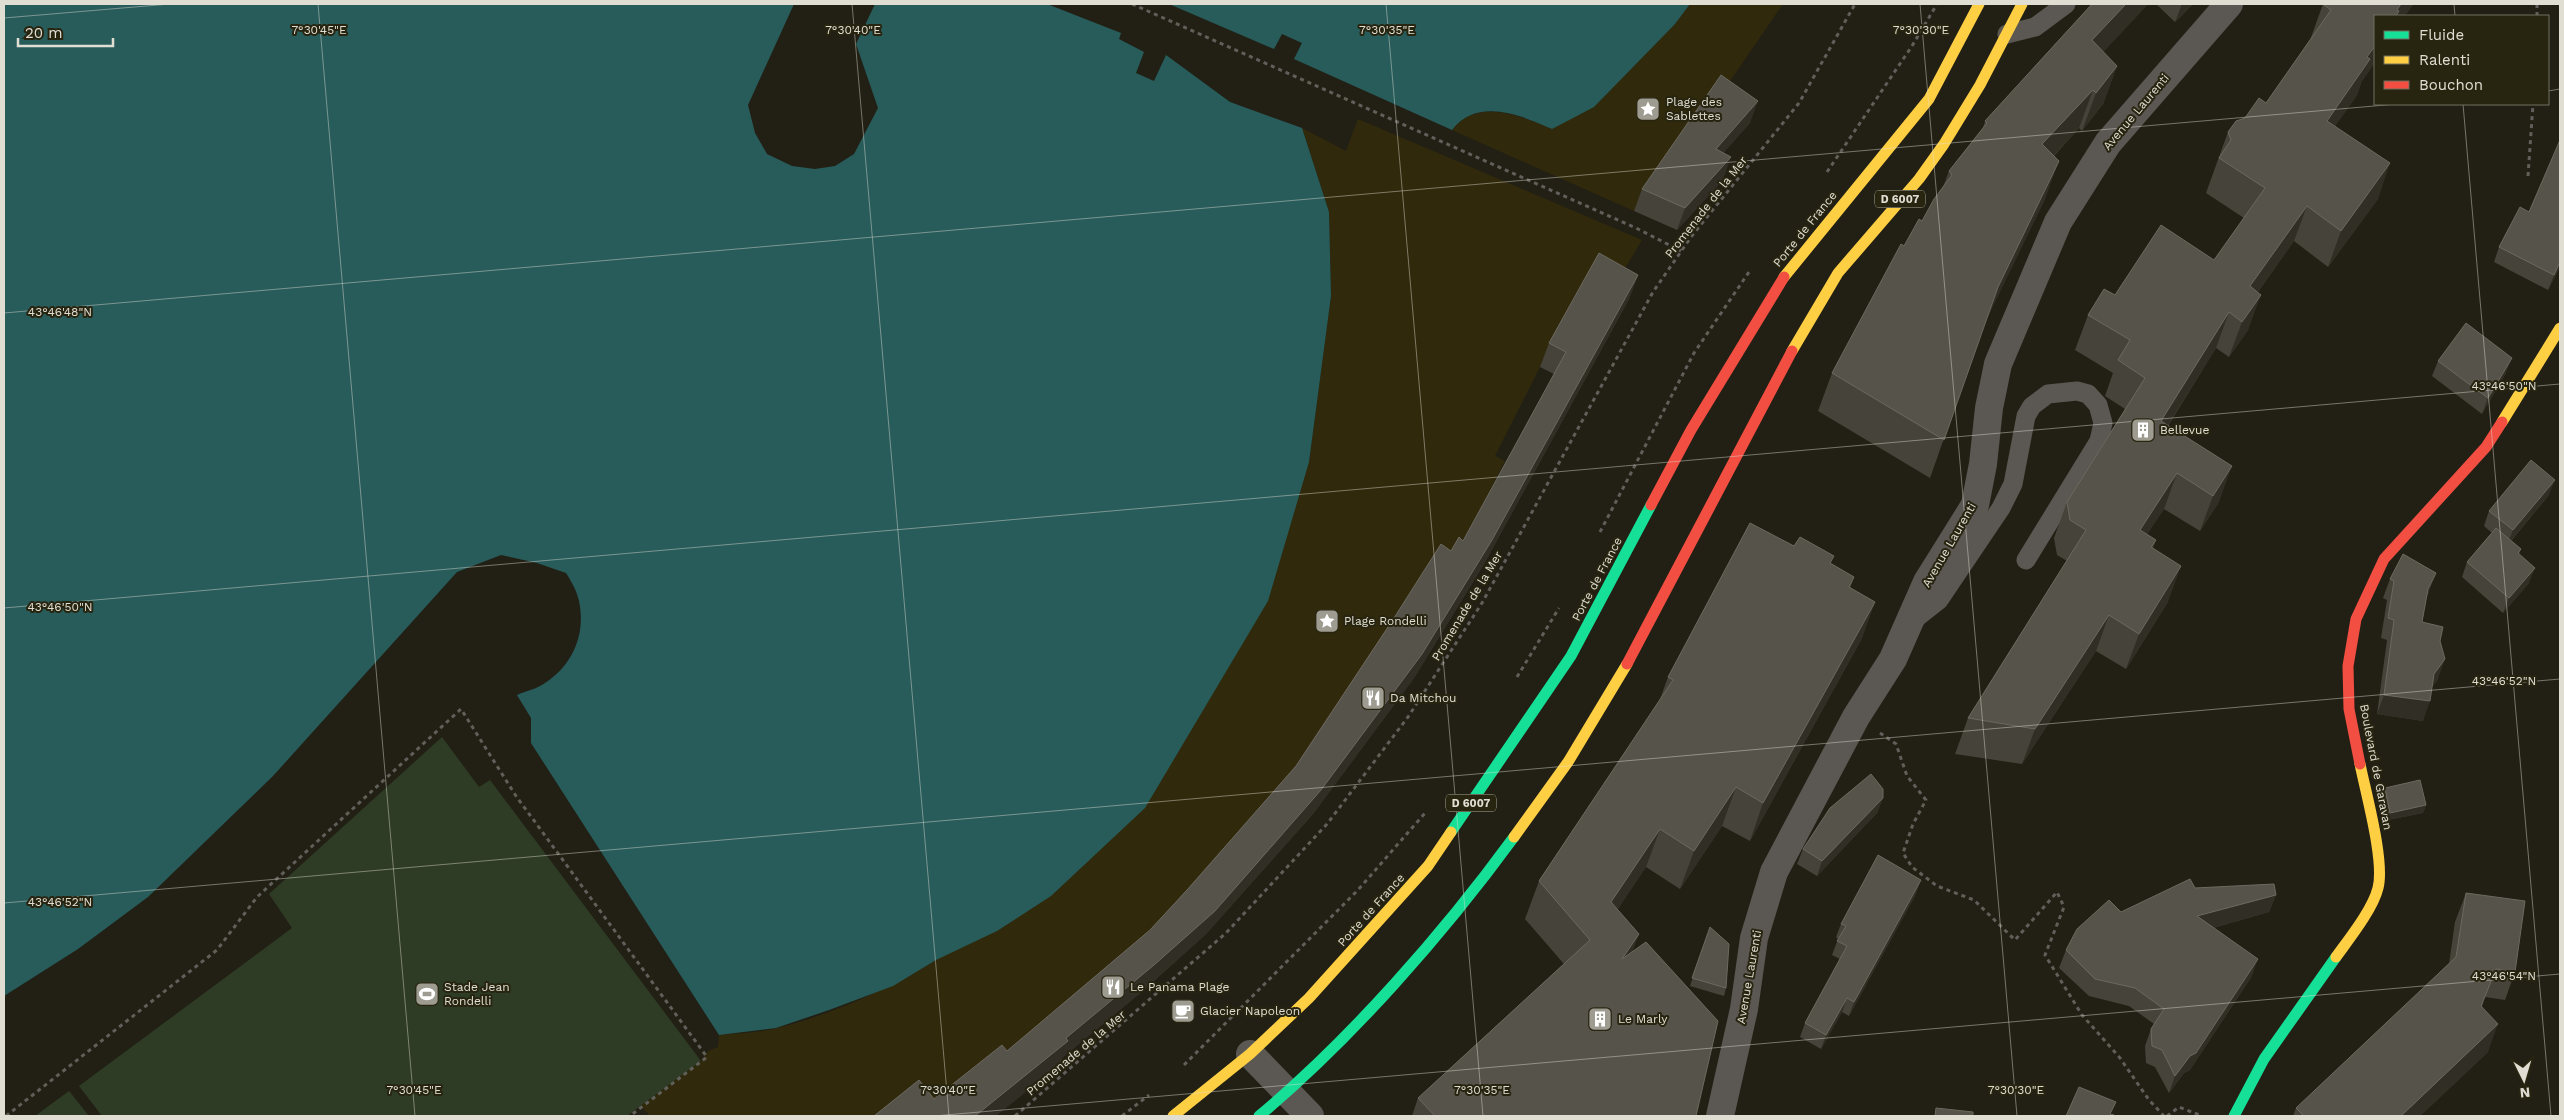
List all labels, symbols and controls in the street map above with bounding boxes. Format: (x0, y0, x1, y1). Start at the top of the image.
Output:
scale bar (18, 15, 112, 47)
legend (2374, 15, 2549, 105)
text: 7°30'45"E (291, 23, 347, 37)
text: 7°30'40"E (825, 23, 881, 37)
text: 7°30'35"E (1359, 23, 1415, 37)
text: 7°30'30"E (1893, 23, 1950, 37)
text: 20 m (25, 24, 63, 42)
text: Fluide (2419, 26, 2464, 44)
text: Ralenti (2419, 51, 2470, 69)
street label: Avenue Laurenti (2100, 71, 2172, 153)
text: Bouchon (2419, 76, 2483, 94)
place label: Plage des Sablettes (1666, 95, 1722, 123)
place icon: Plage des Sablettes (1635, 96, 1661, 122)
street label: Promenade de la Mer (1662, 153, 1750, 261)
street label: Porte de France (1770, 188, 1840, 270)
road number: D 6007 (1875, 190, 1925, 208)
text: 43°46'48"N (28, 305, 92, 319)
text: 43°46'50"N (2471, 379, 2537, 393)
building icon: Bellevue (2130, 417, 2156, 443)
place label: Bellevue (2160, 423, 2210, 437)
street label: Avenue Laurenti (1919, 500, 1979, 590)
street label: Porte de France (1569, 535, 1625, 623)
street label: Promenade de la Mer (1429, 549, 1505, 663)
text: 43°46'50"N (27, 600, 93, 614)
place icon: Plage Rondelli (1314, 608, 1340, 634)
place label: Plage Rondelli (1344, 614, 1427, 628)
text: 43°46'52"N (2472, 674, 2536, 688)
restaurant icon: Da Mitchou (1360, 685, 1386, 711)
place label: Da Mitchou (1390, 691, 1456, 705)
street label: Boulevard de Garavan (2357, 703, 2395, 831)
road number: D 6007 (1446, 794, 1496, 811)
street label: Porte de France (1335, 871, 1407, 949)
text: 43°46'52"N (28, 895, 92, 909)
street label: Avenue Laurenti (1734, 929, 1764, 1025)
text: 43°46'54"N (2472, 969, 2536, 983)
restaurant icon: Le Panama Plage (1100, 974, 1126, 1000)
place label: Stade Jean Rondelli (444, 980, 510, 1008)
place label: Le Panama Plage (1130, 980, 1230, 994)
sports icon: Stade Jean Rondelli (414, 981, 440, 1007)
cafe icon: Glacier Napoleon (1170, 998, 1196, 1024)
place label: Glacier Napoleon (1200, 1004, 1300, 1018)
building icon: Le Marly (1587, 1006, 1613, 1032)
street label: Promenade de la Mer (1024, 1007, 1129, 1099)
place label: Le Marly (1618, 1012, 1668, 1026)
north arrow (2499, 1055, 2549, 1105)
text: 7°30'45"E (386, 1083, 442, 1097)
text: 7°30'40"E (920, 1083, 976, 1097)
text: 7°30'35"E (1454, 1083, 1510, 1097)
text: 7°30'30"E (1988, 1083, 2045, 1097)
text: N (2519, 1085, 2531, 1101)

